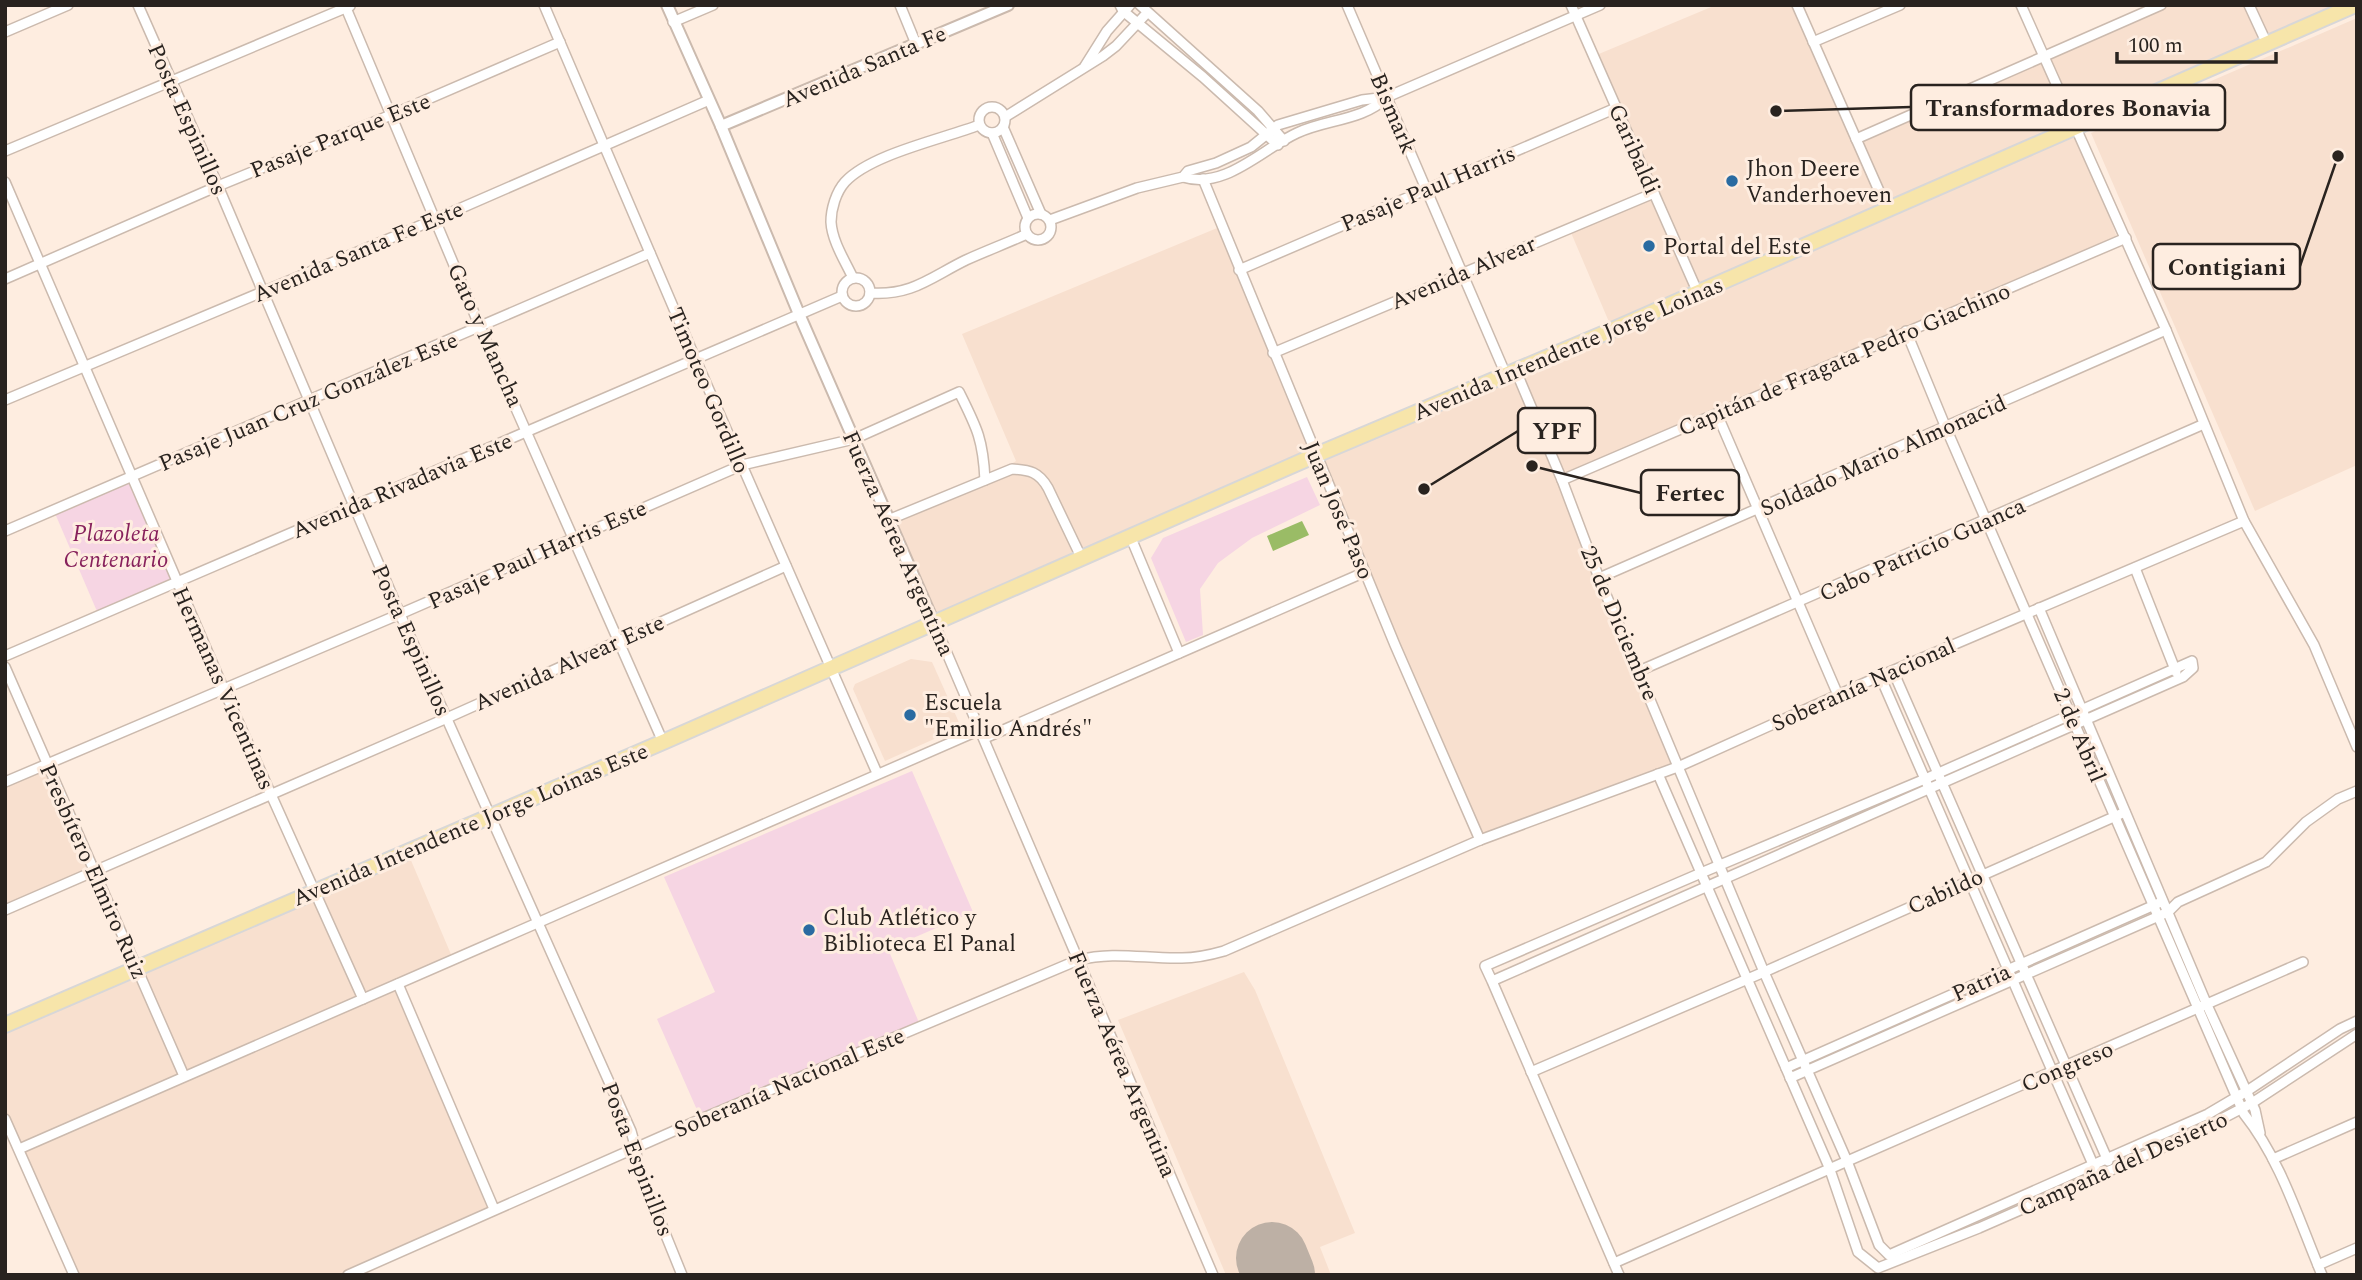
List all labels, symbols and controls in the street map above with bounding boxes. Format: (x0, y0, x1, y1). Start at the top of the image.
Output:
street label: Avenida Santa Fe (777, 17, 952, 118)
scale bar (2117, 21, 2276, 65)
text: 100 m (2128, 30, 2183, 62)
street label: Posta Espinillos (137, 38, 236, 201)
street label: Bismark (1360, 68, 1425, 160)
street label: Pasaje Parque Este (245, 84, 436, 189)
callout: Transformadores Bonavia (1911, 85, 2225, 130)
text: Transformadores Bonavia (1925, 91, 2211, 127)
street label: Garibaldi (1598, 99, 1669, 201)
street label: Pasaje Paul Harris (1336, 137, 1521, 242)
place label: Jhon Deere Vanderhoeven (1746, 152, 1892, 213)
marker: Jhon Deere Vanderhoeven (1724, 173, 1740, 189)
street label: Avenida Santa Fe Este (248, 192, 469, 313)
street label: Avenida Alvear (1385, 227, 1542, 320)
place label: Portal del Este (1663, 230, 1811, 265)
marker: Portal del Este (1641, 238, 1657, 254)
callout: Contigiani (2153, 244, 2300, 289)
text: Contigiani (2168, 250, 2286, 286)
street label: Gato y Mancha (437, 258, 532, 413)
street label: Avenida Intendente Jorge Loinas (1408, 268, 1729, 431)
street label: Capitán de Fragata Pedro Giachino (1673, 274, 2016, 446)
street label: Timoteo Gordillo (657, 302, 758, 479)
street label: Pasaje Juan Cruz González Este (153, 323, 464, 482)
street label: Soldado Mario Almonacid (1755, 386, 2013, 527)
callout: YPF (1518, 408, 1595, 453)
text: YPF (1532, 414, 1582, 450)
street label: Avenida Rivadavia Este (287, 424, 518, 549)
street label: Fuerza Aérea Argentina (832, 425, 963, 662)
street label: Juan José Paso (1293, 436, 1383, 585)
callout: Fertec (1641, 470, 1739, 515)
text: Fertec (1655, 476, 1725, 512)
street label: Cabo Patricio Guanca (1814, 489, 2032, 612)
street label: Pasaje Paul Harris Este (422, 491, 653, 619)
park label: Plazoleta Centenario (63, 517, 169, 578)
street label: 25 de Diciembre (1570, 541, 1667, 707)
street label: Posta Espinillos (361, 559, 460, 722)
street label: Hermanas Vicentinas (162, 581, 283, 796)
street label: Avenida Alvear Este (469, 606, 670, 721)
street label: Soberanía Nacional (1766, 629, 1961, 742)
street label: 2 de Abril (2043, 683, 2114, 788)
place label: Escuela "Emilio Andrés" (924, 686, 1092, 747)
marker: Escuela "Emilio Andrés" (902, 707, 918, 723)
street label: Avenida Intendente Jorge Loinas Este (287, 734, 654, 916)
street label: Presbítero Elmiro Ruiz (29, 758, 156, 985)
street label: Cabildo (1902, 860, 1989, 925)
place label: Club Atlético y Biblioteca El Panal (823, 901, 1016, 962)
marker: Club Atlético y Biblioteca El Panal (801, 922, 817, 938)
street label: Fuerza Aérea Argentina (1058, 946, 1185, 1184)
street label: Patria (1946, 955, 2017, 1012)
street label: Soberanía Nacional Este (669, 1019, 911, 1148)
street label: Congreso (2016, 1032, 2119, 1103)
street label: Posta Espinillos (591, 1077, 682, 1242)
street label: Campaña del Desierto (2013, 1102, 2234, 1226)

